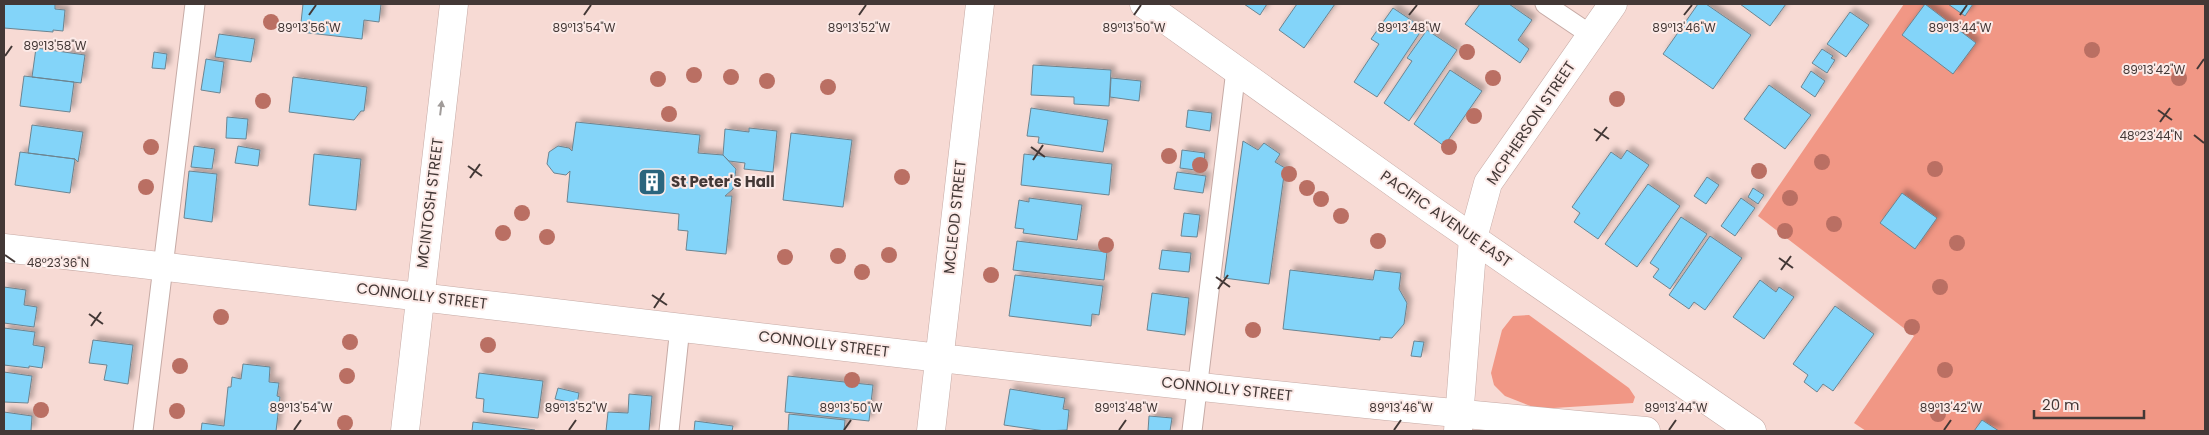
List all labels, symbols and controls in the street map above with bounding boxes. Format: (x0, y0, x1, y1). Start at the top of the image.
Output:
text: 89°13'56"W (277, 19, 341, 36)
text: 89°13'54"W (552, 19, 616, 36)
text: 89°13'52"W (828, 19, 891, 36)
text: 89°13'50"W (1102, 19, 1166, 36)
text: 89°13'48"W (1377, 19, 1441, 36)
text: 89°13'46"W (1652, 19, 1716, 36)
text: 89°13'44"W (1928, 19, 1992, 36)
text: 89°13'58"W (23, 37, 87, 54)
street label: MCPHERSON STREET (1481, 57, 1580, 189)
text: 89°13'42"W (2123, 61, 2186, 78)
one-way arrow (437, 100, 445, 116)
text: 48°23'44"N (2120, 127, 2182, 144)
street label: MCINTOSH STREET (411, 136, 448, 269)
street label: MCLEOD STREET (938, 159, 971, 275)
street label: PACIFIC AVENUE EAST (1376, 165, 1516, 272)
building icon: St Peter's Hall (637, 167, 667, 197)
place label: St Peter's Hall (671, 171, 775, 192)
text: 48°23'36"N (27, 254, 89, 271)
street label: CONNOLLY STREET (356, 277, 489, 314)
street label: CONNOLLY STREET (758, 325, 891, 362)
street label: CONNOLLY STREET (1161, 371, 1294, 406)
scale bar (2034, 388, 2144, 420)
text: 20 m (2042, 394, 2080, 415)
text: 89°13'54"W (269, 399, 333, 416)
text: 89°13'52"W (545, 399, 608, 416)
text: 89°13'50"W (819, 399, 883, 416)
text: 89°13'48"W (1094, 399, 1158, 416)
text: 89°13'46"W (1369, 399, 1433, 416)
text: 89°13'44"W (1644, 399, 1708, 416)
text: 89°13'42"W (1920, 399, 1983, 416)

